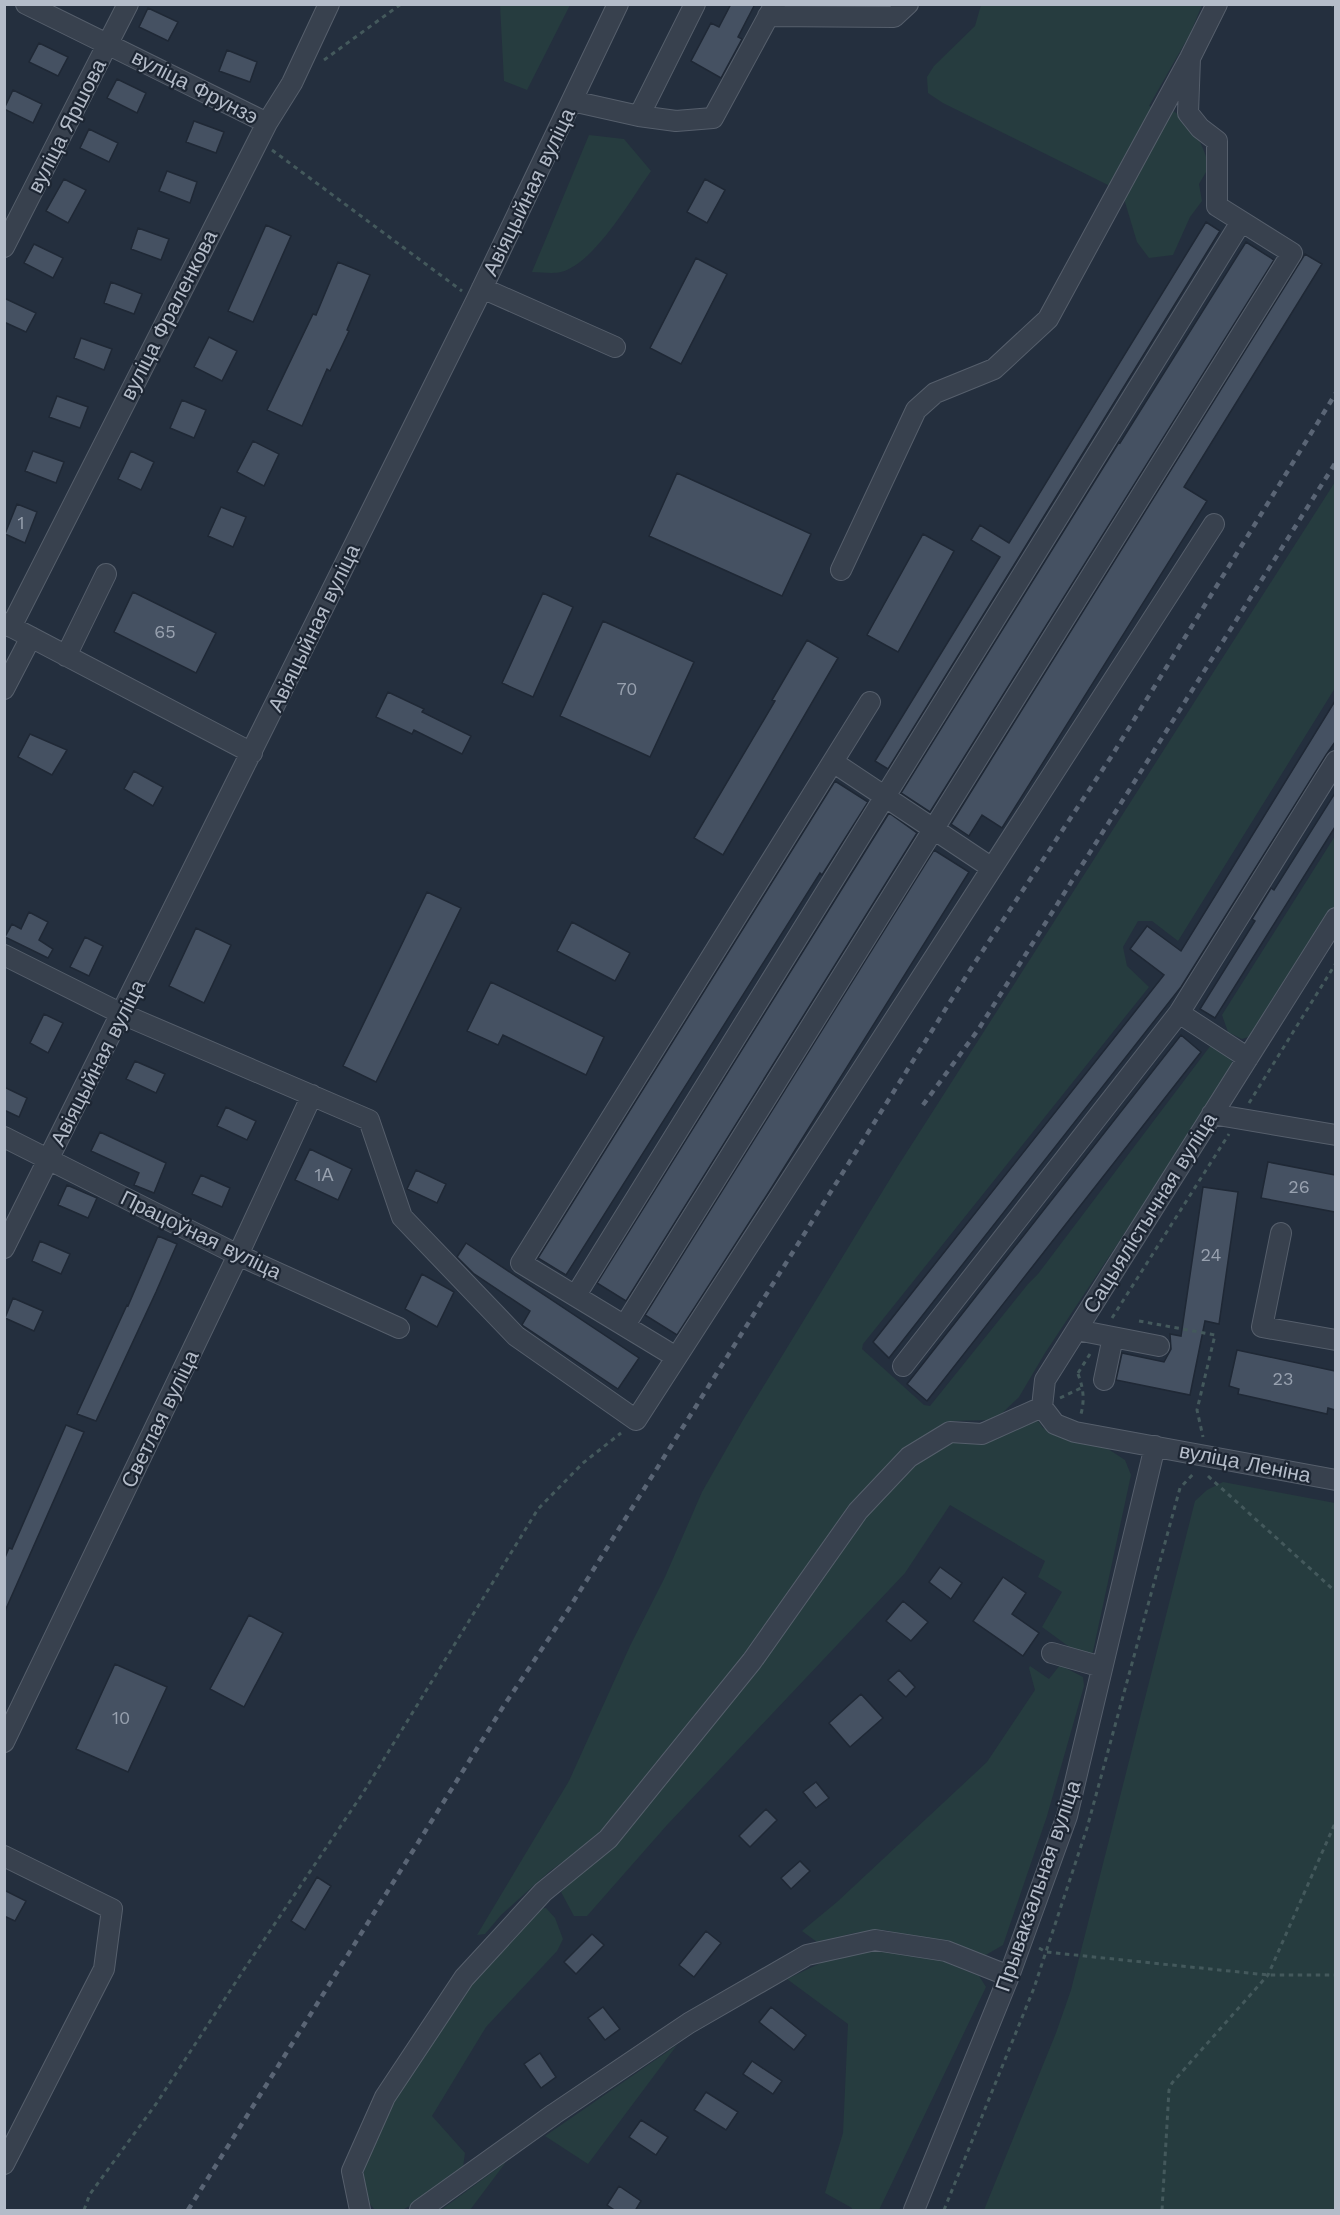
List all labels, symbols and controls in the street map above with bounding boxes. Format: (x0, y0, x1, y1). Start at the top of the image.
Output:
street label: вуліца Фрунзэ (128, 44, 263, 129)
street label: вуліца Яршова (22, 55, 111, 197)
street label: Авіяцыйная вуліца (477, 104, 580, 280)
street label: вуліца Фраленкова (115, 225, 222, 404)
house number: 1 (17, 512, 25, 533)
street label: Авіяцыйная вуліца (262, 540, 365, 716)
house number: 65 (154, 621, 176, 642)
house number: 70 (617, 678, 637, 699)
street label: Авіяцыйная вуліца (45, 975, 150, 1150)
street label: Сацыялістычная вуліца (1078, 1108, 1222, 1318)
house number: 1А (314, 1164, 334, 1185)
house number: 26 (1288, 1176, 1310, 1197)
street label: Працоўная вуліца (117, 1185, 286, 1284)
house number: 24 (1201, 1244, 1221, 1265)
street label: Светлая вуліца (115, 1346, 204, 1492)
house number: 23 (1273, 1368, 1294, 1389)
street label: вуліца Леніна (1177, 1437, 1313, 1488)
house number: 10 (112, 1707, 130, 1728)
street label: Прывакзальная вуліца (990, 1777, 1086, 1995)

